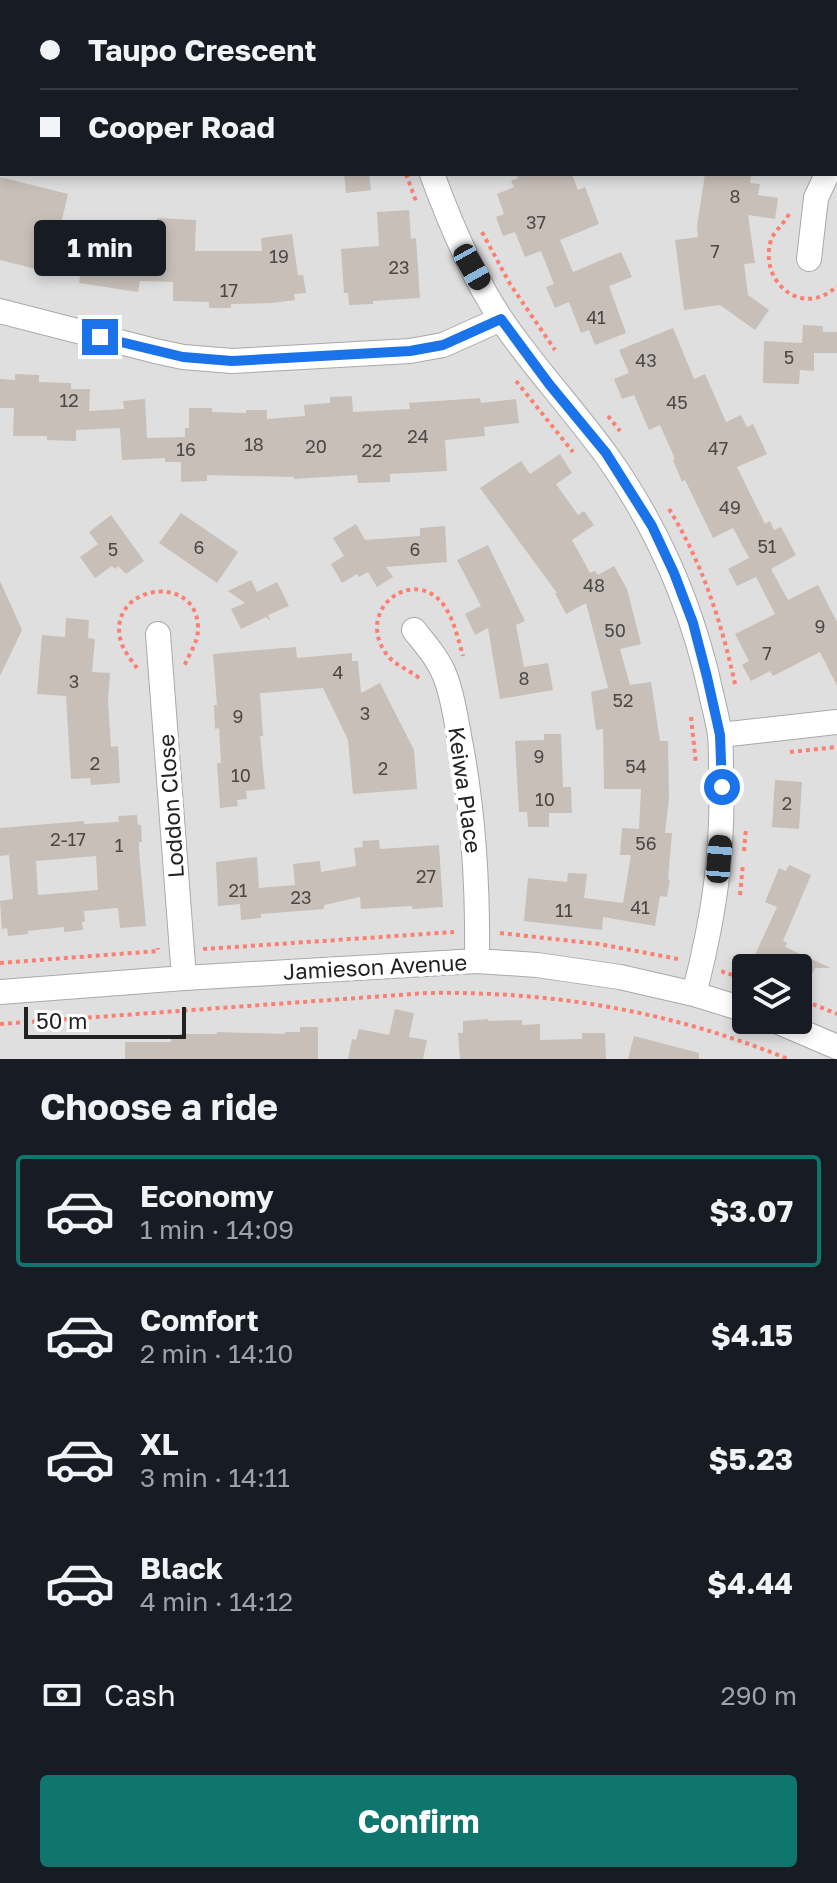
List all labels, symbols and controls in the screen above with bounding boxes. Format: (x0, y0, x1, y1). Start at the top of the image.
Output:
text: Taupo Crescent (88, 32, 316, 68)
text: Cooper Road (88, 109, 275, 145)
house number: 8 (730, 185, 740, 207)
house number: 37 (526, 211, 546, 233)
callout: 1 min (34, 221, 166, 277)
text: 1 min (67, 232, 133, 263)
car (450, 240, 494, 294)
house number: 7 (710, 240, 720, 262)
house number: 19 (269, 245, 289, 267)
house number: 23 (389, 256, 409, 278)
house number: 17 (220, 279, 238, 301)
house number: 41 (586, 306, 606, 328)
route end (82, 319, 118, 355)
house number: 5 (784, 346, 794, 368)
house number: 43 (635, 349, 657, 371)
house number: 12 (59, 389, 79, 411)
house number: 45 (666, 391, 688, 413)
house number: 24 (407, 425, 429, 447)
house number: 18 (244, 433, 264, 455)
house number: 20 (305, 435, 327, 457)
house number: 47 (708, 437, 728, 459)
house number: 16 (176, 438, 196, 460)
house number: 22 (362, 439, 382, 461)
house number: 49 (719, 496, 741, 518)
house number: 51 (757, 535, 777, 557)
house number: 6 (194, 536, 204, 558)
house number: 5 (108, 538, 118, 560)
house number: 6 (410, 538, 420, 560)
house number: 48 (583, 574, 605, 596)
house number: 9 (815, 615, 825, 637)
house number: 50 (604, 619, 626, 641)
house number: 7 (762, 642, 772, 664)
house number: 4 (333, 661, 344, 683)
house number: 8 (519, 667, 529, 689)
house number: 3 (69, 670, 79, 692)
house number: 52 (613, 689, 633, 711)
house number: 3 (360, 702, 370, 724)
house number: 9 (233, 705, 243, 727)
street label: Keiwa Place (443, 725, 488, 855)
street label: Loddon Close (152, 733, 189, 879)
house number: 9 (534, 745, 544, 767)
house number: 2 (90, 752, 100, 774)
house number: 54 (625, 755, 647, 777)
house number: 2 (378, 757, 388, 779)
house number: 10 (231, 764, 251, 786)
route start (704, 769, 740, 805)
house number: 10 (535, 788, 555, 810)
house number: 2 (782, 792, 792, 814)
house number: 2-17 (50, 828, 86, 850)
house number: 56 (635, 832, 657, 854)
house number: 1 (115, 834, 124, 856)
car (705, 834, 733, 884)
house number: 27 (416, 865, 436, 887)
house number: 21 (228, 879, 248, 901)
house number: 23 (291, 886, 311, 908)
house number: 41 (630, 896, 650, 918)
house number: 11 (555, 899, 573, 921)
street label: Jamieson Avenue (282, 948, 468, 985)
map controls (732, 954, 812, 1034)
button: layers (732, 954, 812, 1034)
scale bar (24, 1003, 186, 1039)
text: 50 m (36, 1007, 87, 1034)
text: Choose a ride (40, 1085, 278, 1128)
icon: car (44, 1175, 116, 1247)
text: Economy (140, 1178, 274, 1214)
text: $3.07 (709, 1193, 793, 1229)
text: 1 min · 14:09 (140, 1214, 294, 1245)
icon: car (44, 1299, 116, 1371)
text: Comfort (140, 1302, 259, 1338)
text: $4.15 (711, 1317, 793, 1353)
text: 2 min · 14:10 (140, 1338, 293, 1369)
icon: car (44, 1423, 116, 1495)
text: XL (140, 1426, 179, 1462)
text: $5.23 (708, 1441, 793, 1477)
text: 3 min · 14:11 (140, 1462, 290, 1493)
icon: car (44, 1547, 116, 1619)
text: Black (140, 1550, 223, 1586)
text: $4.44 (707, 1565, 793, 1601)
text: 4 min · 14:12 (140, 1586, 293, 1617)
icon: cash (40, 1673, 84, 1717)
text: Cash (104, 1677, 176, 1713)
text: 290 m (721, 1680, 797, 1711)
button: Confirm (40, 1775, 797, 1867)

